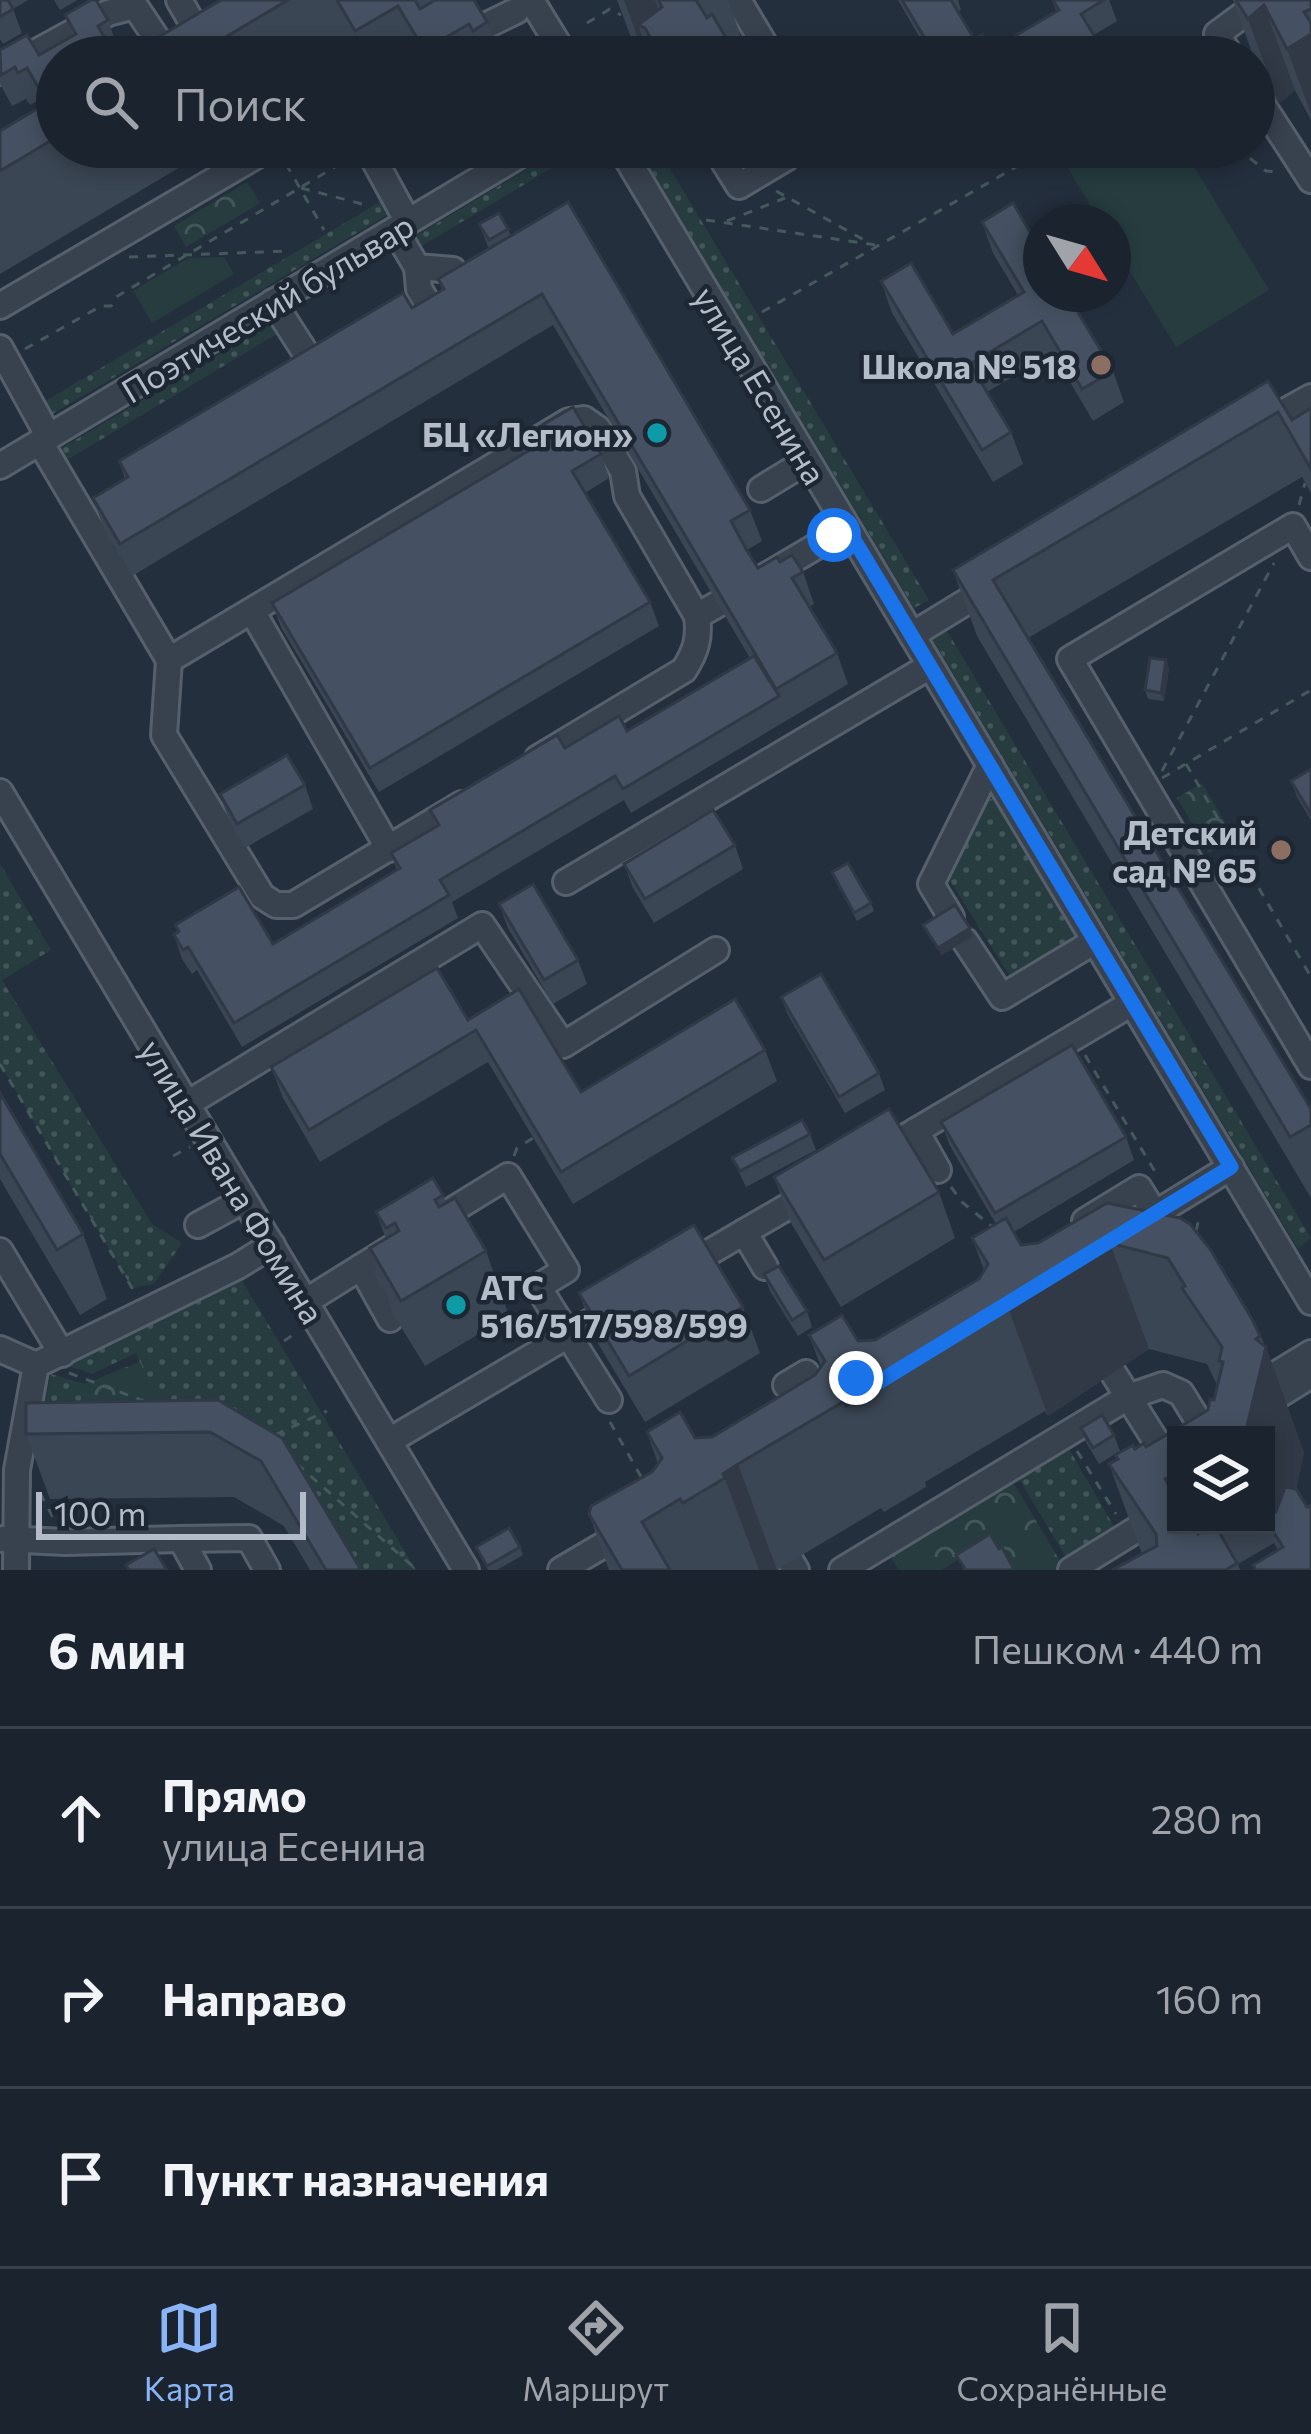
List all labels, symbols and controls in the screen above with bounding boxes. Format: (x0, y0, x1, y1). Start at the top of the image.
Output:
search box (36, 36, 1275, 168)
icon: search (78, 69, 144, 135)
text: Поиск (174, 75, 307, 130)
street label: Поэтический бульвар (113, 204, 421, 410)
north arrow (1023, 204, 1131, 312)
street label: улица Есенина (686, 279, 836, 491)
place label: Школа № 518 (861, 345, 1077, 386)
marker: Школа № 518 (1088, 352, 1114, 378)
place label: БЦ «Легион» (422, 413, 633, 454)
marker: БЦ «Легион» (644, 420, 670, 446)
route start (807, 508, 861, 562)
place label: Детский сад № 65 (1112, 811, 1257, 890)
marker: Детский сад № 65 (1268, 837, 1294, 863)
street label: улица Ивана Фомина (132, 1031, 334, 1331)
place label: АТС 516/517/598/599 (480, 1266, 748, 1345)
marker: АТС 516/517/598/599 (443, 1292, 469, 1318)
route end (829, 1351, 883, 1405)
map controls (1167, 1426, 1275, 1534)
button: layers (1167, 1426, 1275, 1534)
scale bar (36, 1486, 306, 1539)
text: 100 m (54, 1492, 146, 1533)
text: 6 мин (48, 1617, 186, 1680)
text: Пешком · 440 m (972, 1624, 1263, 1672)
text: Прямо (162, 1766, 307, 1821)
icon: ahead (48, 1785, 114, 1851)
text: 280 m (1151, 1794, 1263, 1842)
text: улица Есенина (162, 1821, 426, 1869)
icon: right (48, 1965, 114, 2031)
text: Направо (162, 1970, 347, 2025)
text: 160 m (1156, 1974, 1263, 2022)
icon: arrive (48, 2145, 114, 2211)
text: Пункт назначения (162, 2150, 549, 2205)
tab: Карта (144, 2295, 235, 2408)
tab: Маршрут (522, 2295, 669, 2408)
tab: Сохранённые (957, 2295, 1167, 2408)

